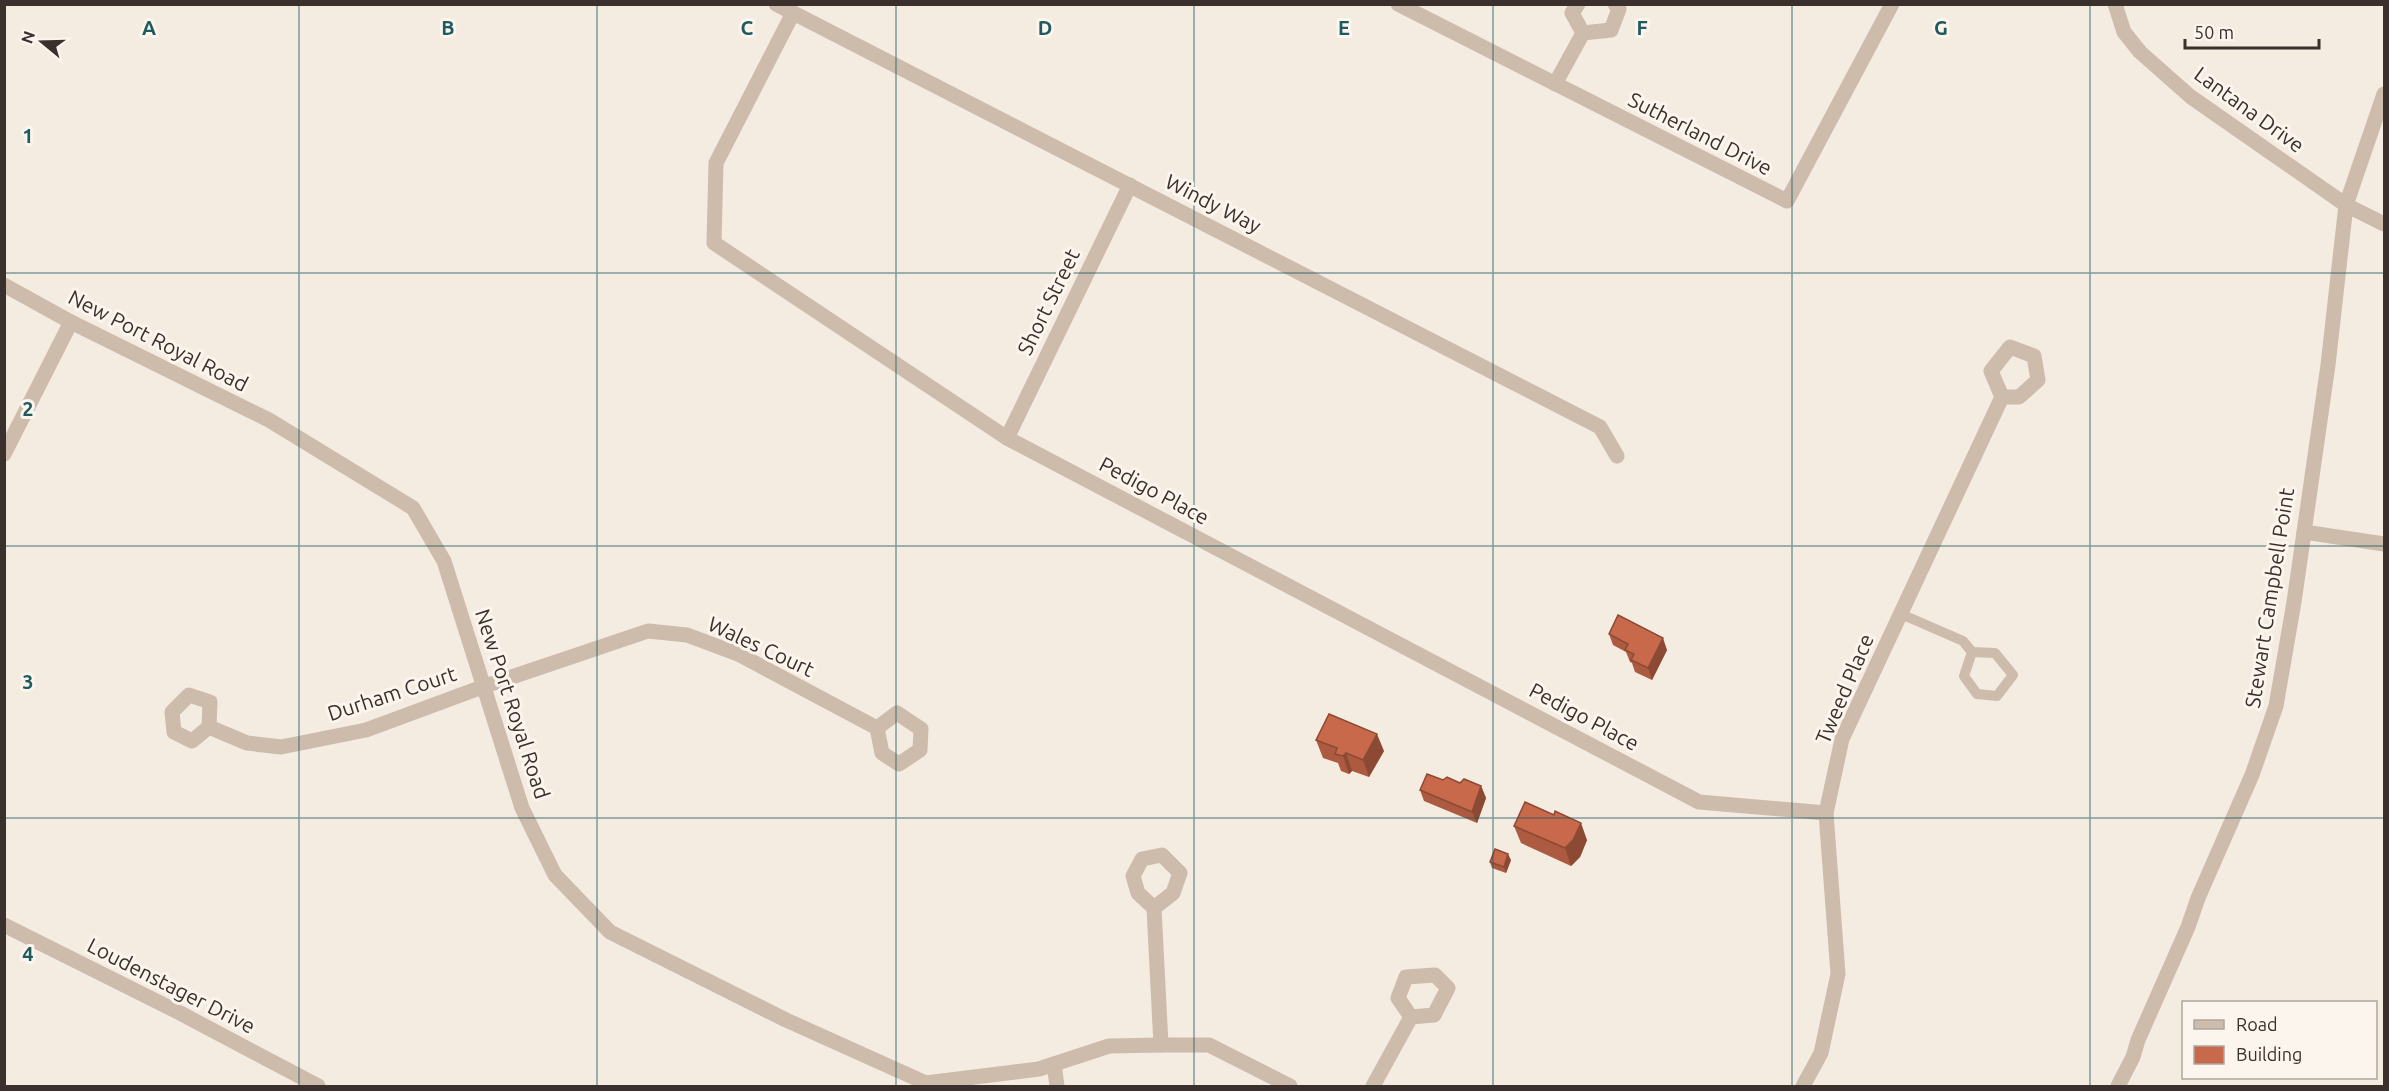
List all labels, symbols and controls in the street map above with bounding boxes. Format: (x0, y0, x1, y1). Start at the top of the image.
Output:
north arrow (12, 12, 72, 72)
scale bar (2185, 12, 2318, 50)
text: A (142, 16, 156, 39)
text: B (441, 16, 455, 39)
text: C (741, 16, 754, 39)
text: D (1038, 16, 1052, 39)
text: E (1338, 16, 1350, 39)
text: F (1636, 16, 1648, 39)
text: G (1934, 16, 1948, 39)
text: 50 m (2194, 22, 2234, 42)
text: N (17, 29, 38, 46)
street label: Lantana Drive (2190, 61, 2309, 157)
street label: Sutherland Drive (1625, 87, 1776, 180)
text: 1 (22, 124, 34, 147)
street label: Windy Way (1162, 169, 1265, 237)
street label: Short Street (1012, 245, 1084, 358)
street label: New Port Royal Road (65, 284, 252, 396)
text: 2 (22, 397, 34, 420)
street label: Pedigo Place (1096, 451, 1213, 529)
street label: Stewart Campbell Point (2240, 486, 2298, 710)
street label: New Port Royal Road (471, 606, 555, 802)
street label: Wales Court (705, 611, 818, 681)
street label: Tweed Place (1810, 630, 1878, 747)
street label: Durham Court (324, 661, 459, 725)
text: 3 (22, 670, 34, 693)
street label: Pedigo Place (1526, 677, 1643, 755)
street label: Loudenstager Drive (84, 932, 259, 1038)
text: 4 (22, 942, 34, 965)
legend (2182, 1001, 2377, 1079)
text: Road (2236, 1014, 2278, 1034)
text: Building (2236, 1044, 2302, 1064)

